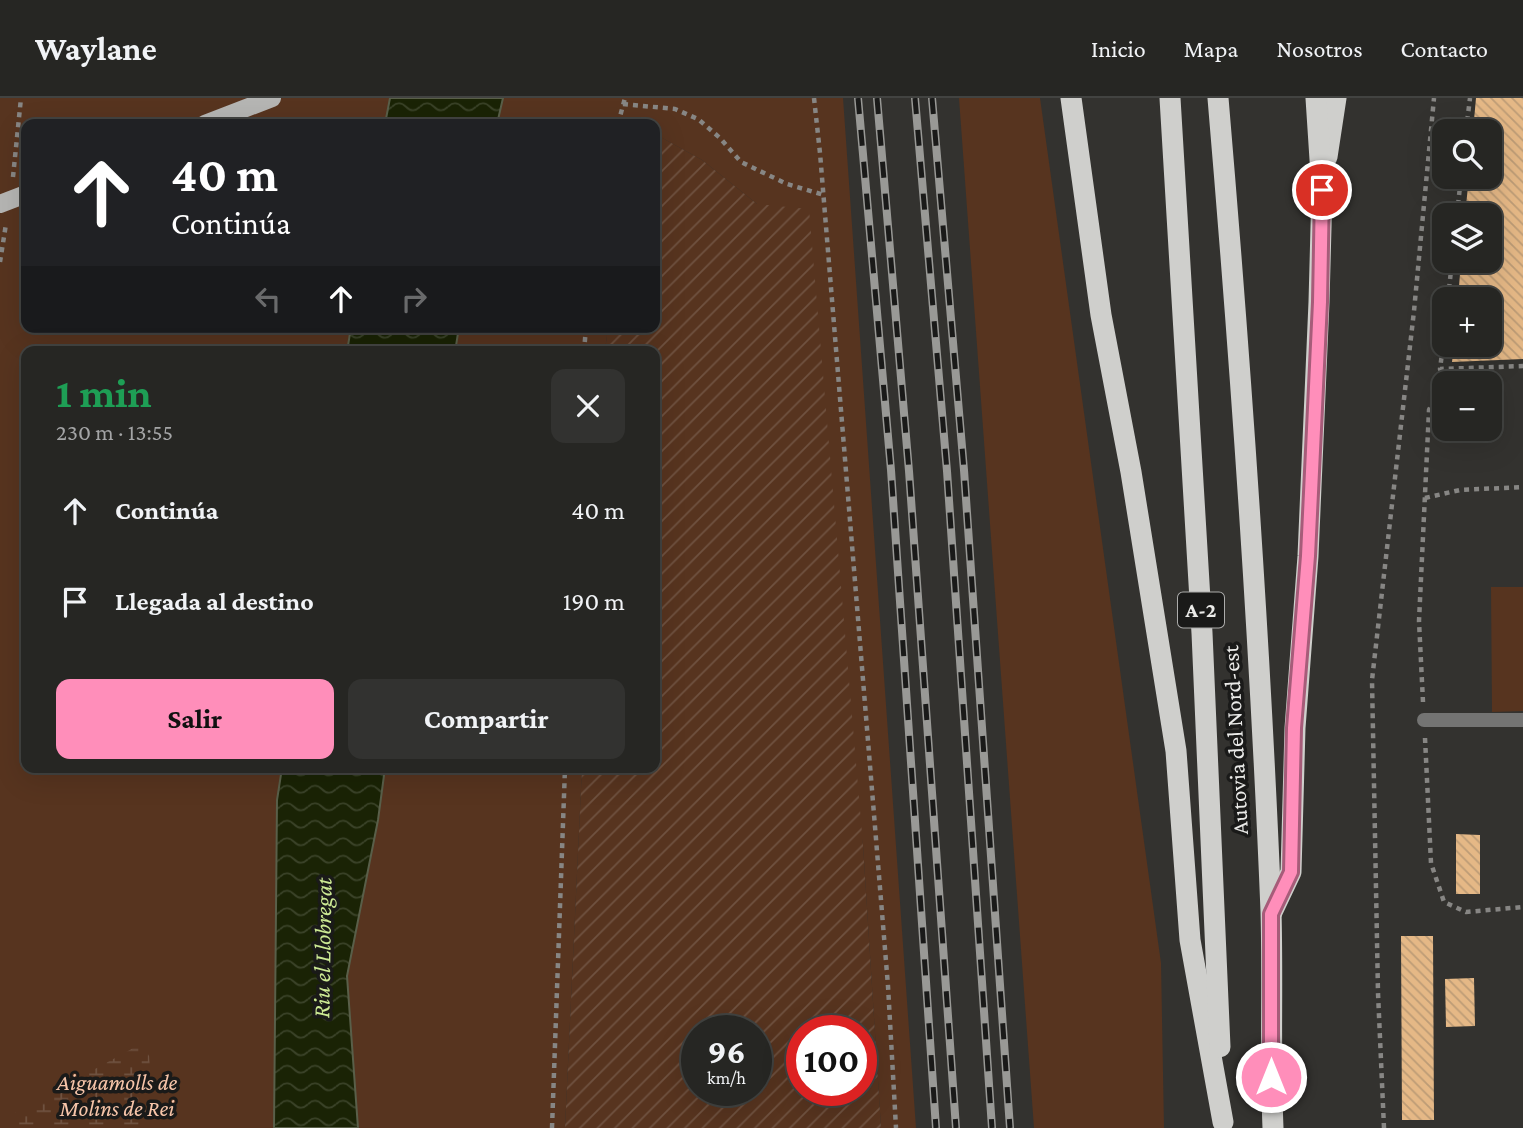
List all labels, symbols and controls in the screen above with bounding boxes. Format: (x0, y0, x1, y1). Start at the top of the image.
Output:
text: Waylane (35, 30, 157, 67)
text: Inicio (1091, 35, 1146, 62)
text: Mapa (1184, 35, 1238, 62)
text: Nosotros (1276, 35, 1363, 62)
text: Contacto (1401, 35, 1488, 62)
map controls (1432, 119, 1502, 441)
button: search (1432, 119, 1502, 189)
icon: ahead (56, 147, 147, 238)
text: 40 m (171, 147, 278, 202)
pin (1292, 160, 1352, 220)
icon: arrive (1303, 171, 1341, 209)
button: layers (1432, 203, 1502, 273)
text: Continúa (171, 205, 291, 241)
icon: left (249, 280, 287, 318)
icon: ahead (322, 280, 360, 318)
icon: right (395, 280, 433, 318)
button: + (1432, 287, 1502, 357)
text: 1 min (56, 369, 152, 416)
button: close (551, 369, 625, 443)
button: − (1432, 371, 1502, 441)
text: 230 m · 13:55 (56, 419, 173, 445)
icon: ahead (56, 492, 94, 530)
text: Continúa (115, 496, 218, 525)
text: 40 m (571, 496, 625, 525)
icon: arrive (56, 583, 94, 621)
text: Llegada al destino (115, 587, 314, 616)
text: 190 m (563, 587, 625, 616)
road number: A-2 (1178, 592, 1224, 628)
street label: Autovia del Nord-est (1217, 644, 1253, 835)
button: Salir (56, 679, 334, 759)
button: Compartir (348, 679, 625, 759)
water label: Riu el Llobregat (307, 877, 337, 1018)
speed limit sign: 100 (786, 1015, 877, 1106)
text: 96 (707, 1032, 746, 1071)
position arrow (1234, 1040, 1308, 1114)
text: km/h (707, 1068, 746, 1088)
park label: Aiguamolls de Molins de Rei (56, 1069, 178, 1121)

